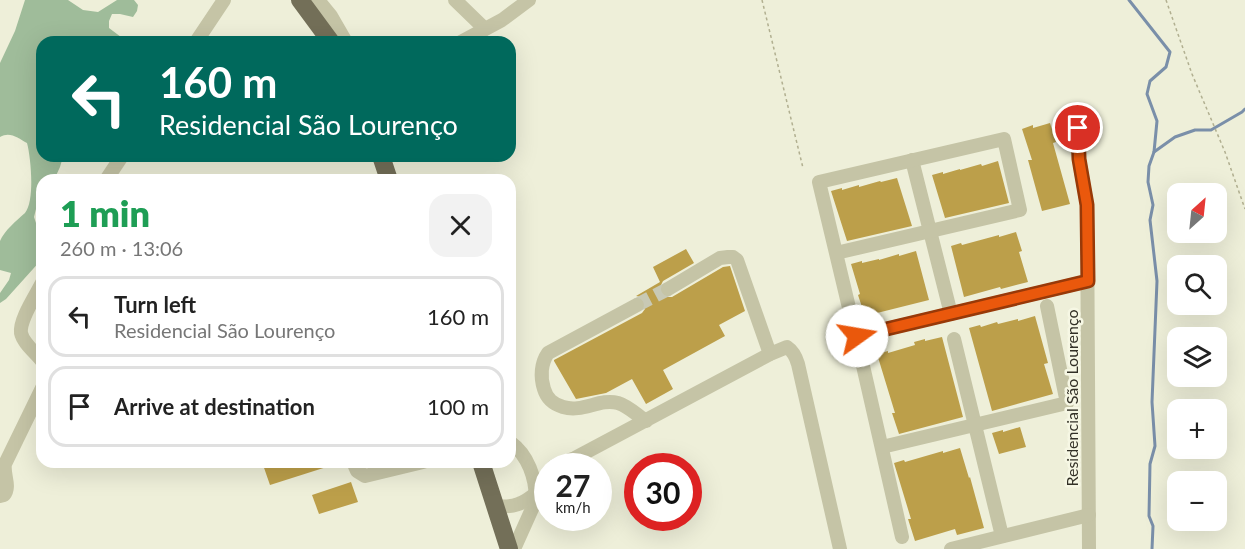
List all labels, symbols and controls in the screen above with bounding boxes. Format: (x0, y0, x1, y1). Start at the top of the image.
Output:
text: 160 m (159, 57, 277, 107)
icon: left (60, 60, 138, 138)
pin (1052, 102, 1103, 153)
text: Residencial São Lourenço (159, 108, 458, 141)
icon: arrive (1061, 111, 1094, 144)
north arrow (1167, 183, 1227, 243)
map controls (1167, 183, 1227, 531)
text: 1 min (60, 191, 150, 235)
button: close (429, 194, 492, 257)
text: 260 m · 13:06 (60, 236, 183, 260)
button: search (1167, 255, 1227, 315)
text: Turn left (114, 291, 196, 318)
icon: left (63, 300, 96, 333)
text: 160 m (427, 303, 489, 330)
position arrow (825, 304, 889, 368)
street label: Residencial São Lourenço (1062, 309, 1081, 487)
text: Residencial São Lourenço (114, 318, 335, 342)
button: layers (1167, 327, 1227, 387)
icon: arrive (63, 390, 96, 423)
text: Arrive at destination (114, 393, 315, 420)
text: 100 m (427, 393, 489, 420)
button: + (1167, 399, 1227, 459)
speed limit sign: 30 (624, 453, 702, 531)
text: 27 (556, 467, 590, 503)
button: − (1167, 471, 1227, 531)
text: km/h (555, 498, 591, 516)

